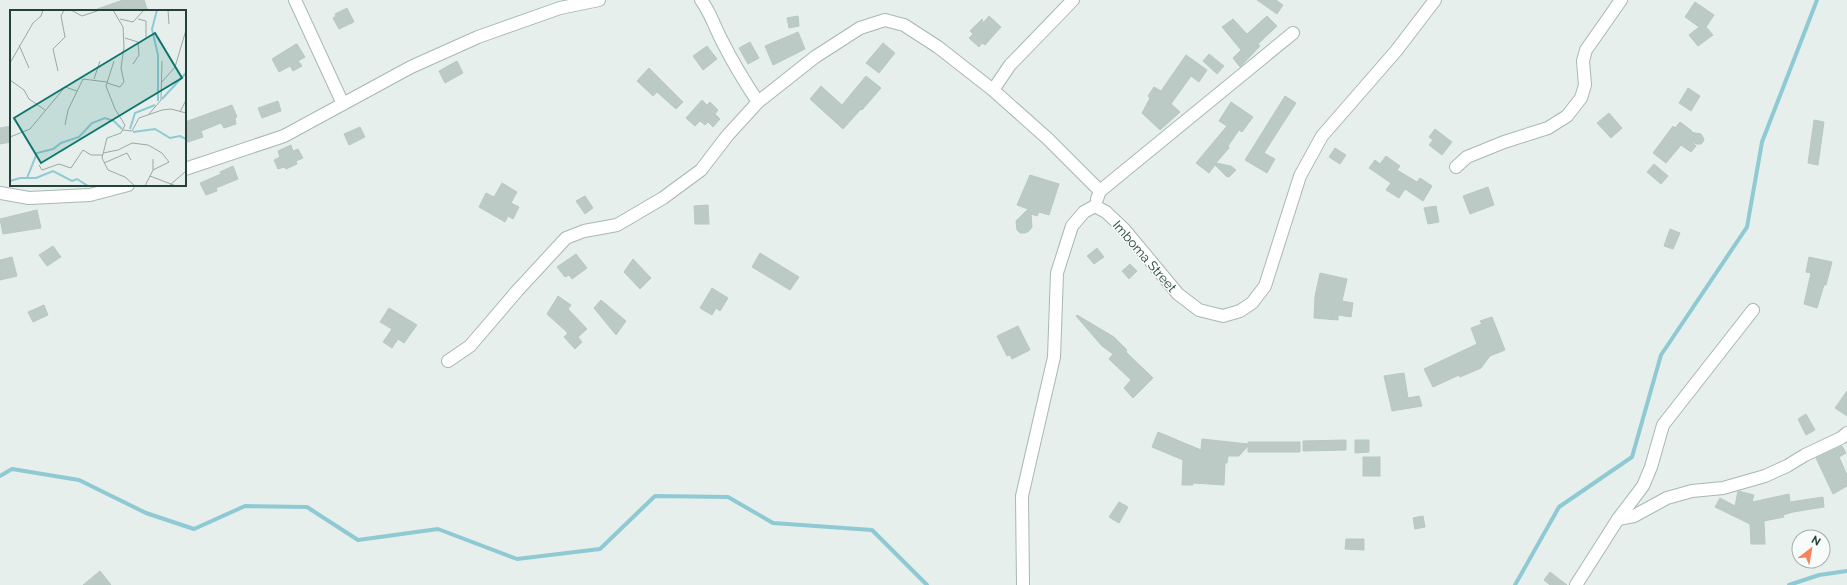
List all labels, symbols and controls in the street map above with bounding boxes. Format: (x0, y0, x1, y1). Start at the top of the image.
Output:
inset map (10, 10, 186, 186)
street label: Imboma Street (1110, 218, 1180, 295)
north arrow (1791, 529, 1831, 569)
text: N (1809, 533, 1823, 549)

